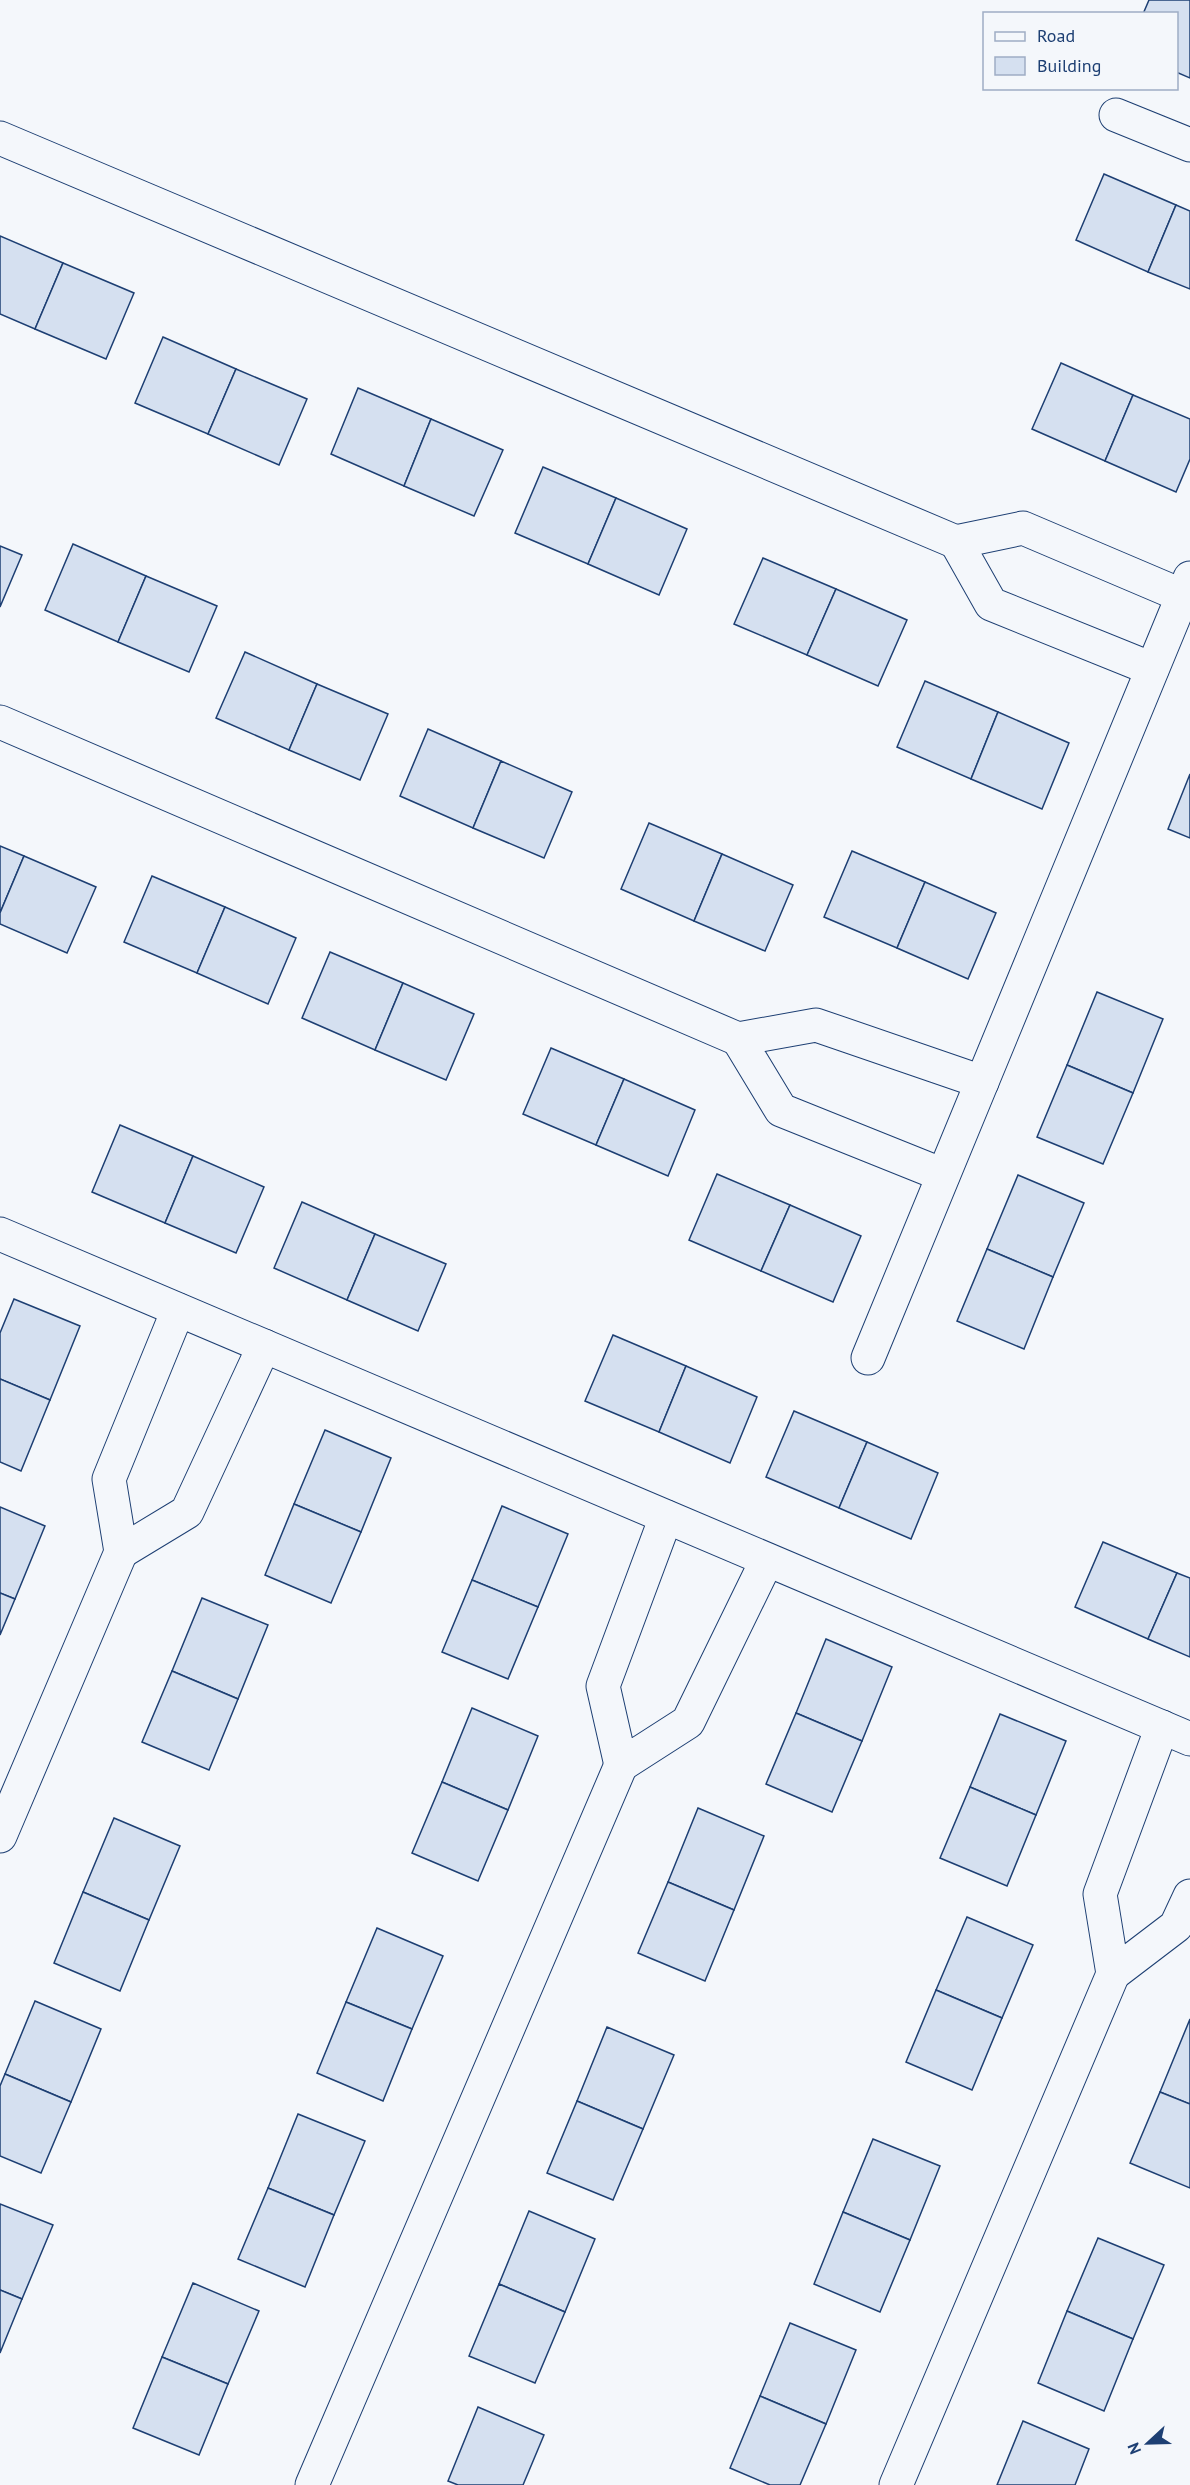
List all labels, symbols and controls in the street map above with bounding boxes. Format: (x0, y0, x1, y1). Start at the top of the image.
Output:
legend (983, 12, 1178, 90)
text: Road (1037, 24, 1075, 47)
text: Building (1037, 54, 1101, 77)
north arrow (1118, 2413, 1178, 2473)
text: N (1123, 2440, 1145, 2457)

